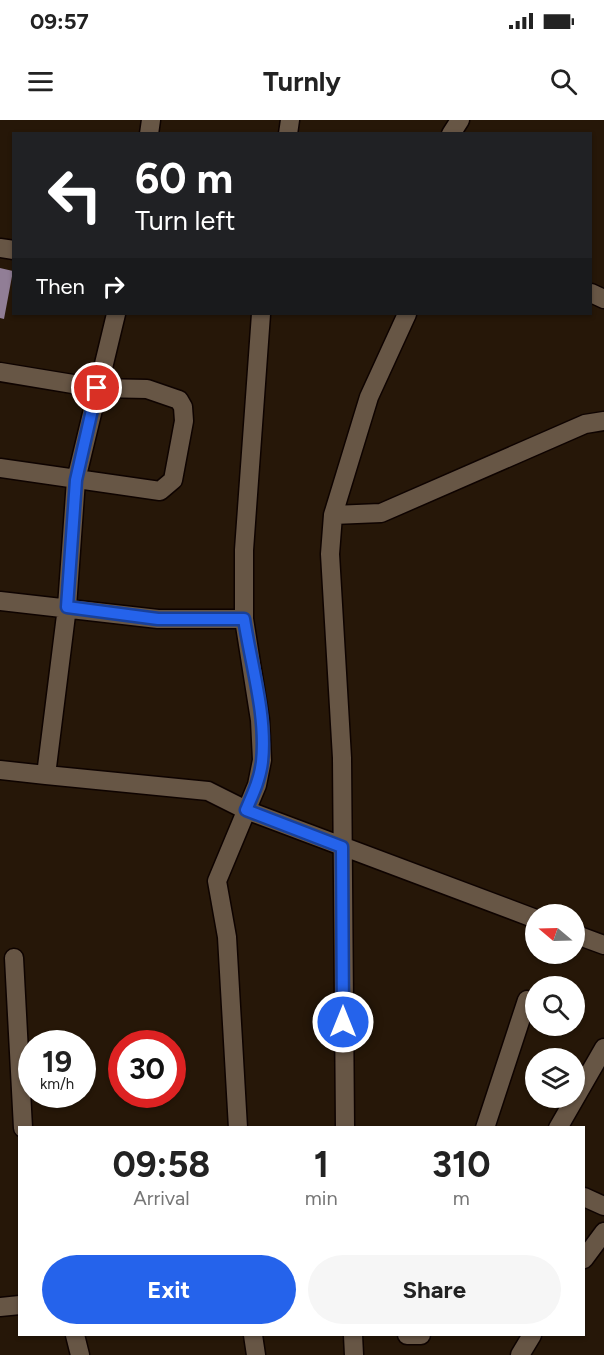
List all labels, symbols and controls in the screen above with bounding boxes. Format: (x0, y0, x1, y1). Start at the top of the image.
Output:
text: 09:57 (30, 8, 89, 35)
icon: menu (24, 65, 57, 98)
text: Turnly (263, 65, 341, 98)
icon: search (547, 65, 580, 98)
text: 60 m (135, 153, 233, 204)
icon: left (36, 156, 114, 234)
text: Turn left (135, 204, 235, 237)
icon: right (97, 270, 130, 303)
text: Then (36, 273, 85, 300)
pin (71, 362, 122, 413)
icon: arrive (80, 371, 113, 404)
north arrow (525, 904, 585, 964)
map controls (525, 904, 585, 1108)
button: search (525, 976, 585, 1036)
position arrow (311, 990, 375, 1054)
speed limit sign: 30 (108, 1030, 186, 1108)
text: 19 (42, 1043, 72, 1080)
button: layers (525, 1048, 585, 1108)
text: km/h (40, 1075, 74, 1093)
text: 09:58 (112, 1143, 210, 1186)
text: 1 (314, 1143, 329, 1186)
text: 310 (432, 1143, 491, 1186)
text: Arrival (133, 1186, 190, 1210)
text: min (305, 1186, 338, 1210)
text: m (453, 1186, 470, 1210)
button: Exit (42, 1255, 296, 1324)
button: Share (308, 1255, 561, 1324)

